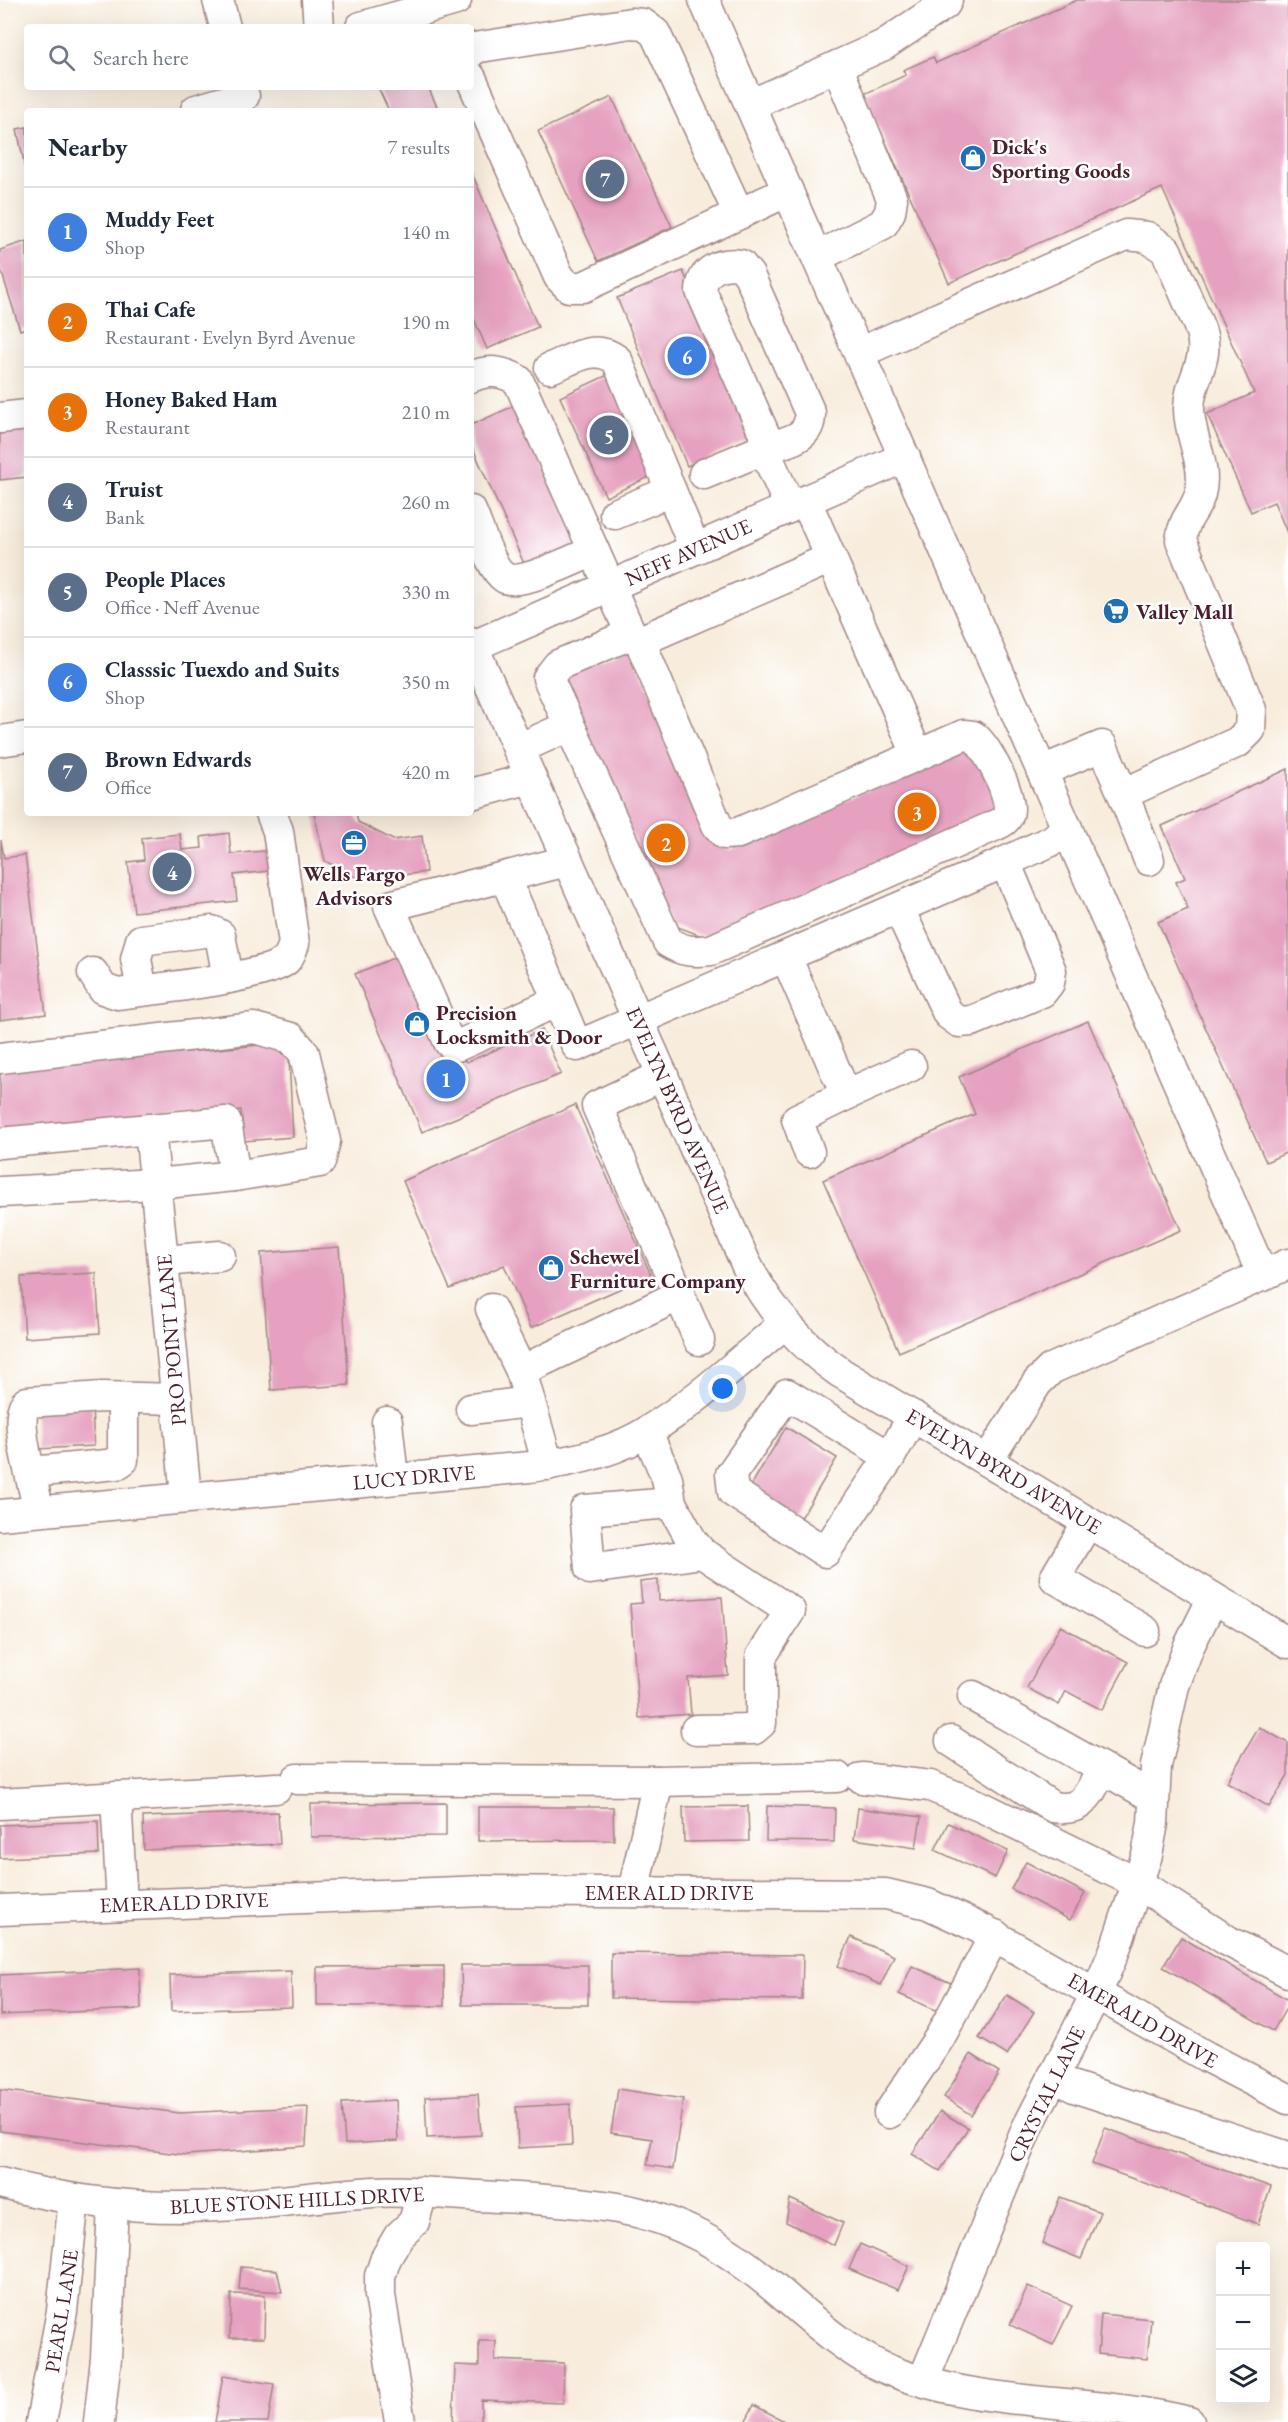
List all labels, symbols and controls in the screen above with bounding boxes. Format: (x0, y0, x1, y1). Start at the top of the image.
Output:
search box (24, 24, 474, 90)
icon: search (45, 41, 78, 74)
text: Search here (93, 43, 188, 72)
text: Nearby (48, 130, 128, 164)
place label: Dick's Sporting Goods (992, 133, 1130, 184)
text: 7 results (387, 134, 450, 160)
shop icon: Dick's Sporting Goods (958, 143, 988, 173)
pin: 7 (586, 156, 624, 201)
text: Muddy Feet (105, 205, 214, 234)
text: 1 (62, 219, 73, 245)
text: 140 m (402, 219, 450, 245)
text: Shop (105, 234, 145, 260)
text: Thai Cafe (105, 295, 195, 324)
text: 2 (62, 309, 73, 335)
text: 190 m (402, 309, 450, 335)
text: Restaurant · Evelyn Byrd Avenue (105, 324, 355, 350)
pin: 6 (668, 334, 706, 378)
text: Honey Baked Ham (105, 385, 278, 414)
text: 3 (62, 399, 73, 425)
text: 210 m (402, 399, 450, 425)
pin: 5 (590, 412, 628, 458)
text: Restaurant (105, 414, 190, 440)
text: Truist (105, 475, 163, 504)
text: 4 (62, 489, 73, 515)
text: 260 m (402, 489, 450, 515)
text: Bank (105, 504, 145, 530)
street label: NEFF AVENUE (621, 512, 756, 592)
text: People Places (105, 565, 225, 594)
text: 5 (62, 579, 73, 605)
text: 330 m (402, 579, 450, 605)
text: Office · Neff Avenue (105, 594, 260, 620)
supermarket icon: Valley Mall (1101, 596, 1131, 626)
place label: Valley Mall (1136, 598, 1233, 625)
text: Classsic Tuexdo and Suits (105, 655, 340, 684)
text: 6 (62, 669, 73, 695)
text: 350 m (402, 669, 450, 695)
text: Shop (105, 684, 145, 710)
text: Brown Edwards (105, 745, 252, 774)
text: 7 (62, 759, 73, 785)
text: 420 m (402, 759, 450, 785)
text: Office (105, 774, 151, 800)
pin: 3 (898, 790, 936, 834)
pin: 2 (646, 820, 686, 866)
office icon: Wells Fargo Advisors (339, 828, 369, 858)
pin: 4 (152, 850, 192, 894)
place label: Wells Fargo Advisors (303, 860, 405, 911)
place label: Precision Locksmith & Door (436, 999, 602, 1050)
street label: EVELYN BYRD AVENUE (620, 1002, 736, 1218)
shop icon: Precision Locksmith & Door (402, 1009, 432, 1039)
pin: 1 (426, 1056, 466, 1102)
place label: Schewel Furniture Company (570, 1243, 746, 1294)
street label: PRO POINT LANE (150, 1253, 192, 1427)
shop icon: Schewel Furniture Company (536, 1253, 566, 1283)
your location (708, 1374, 737, 1403)
street label: EVELYN BYRD AVENUE (901, 1402, 1107, 1540)
street label: LUCY DRIVE (352, 1458, 477, 1496)
street label: EMERALD DRIVE (584, 1879, 754, 1906)
street label: EMERALD DRIVE (99, 1886, 269, 1918)
street label: EMERALD DRIVE (1063, 1966, 1223, 2074)
street label: CRYSTAL LANE (1001, 2021, 1091, 2167)
street label: BLUE STONE HILLS DRIVE (169, 2180, 425, 2220)
map controls (1216, 2242, 1270, 2404)
button: + (1216, 2242, 1270, 2296)
street label: PEARL LANE (38, 2247, 84, 2375)
button: − (1216, 2296, 1270, 2350)
button: layers (1216, 2350, 1270, 2404)

